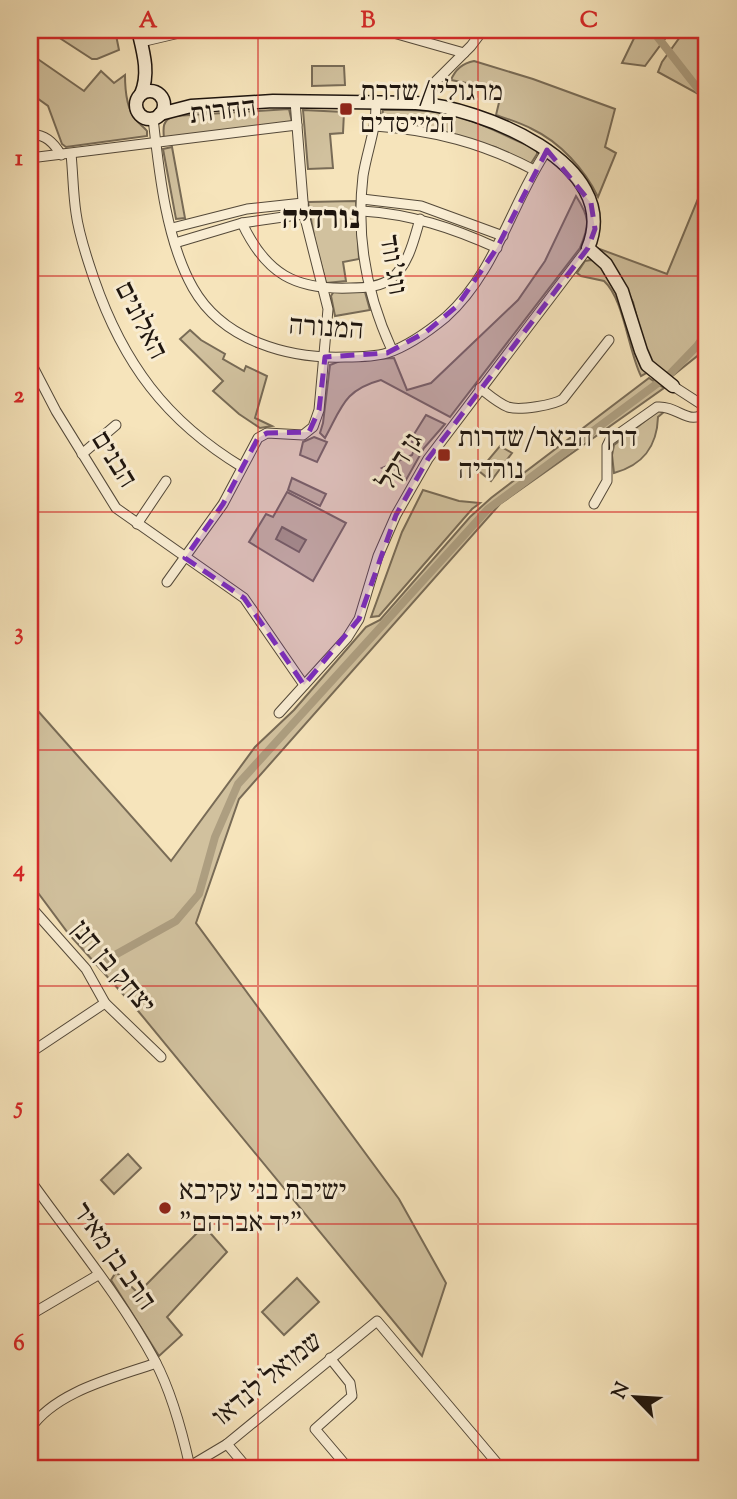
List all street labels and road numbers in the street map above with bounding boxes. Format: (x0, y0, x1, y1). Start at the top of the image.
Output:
street label: החרות (187, 88, 259, 136)
street label: ווג'ווד (368, 232, 416, 298)
street label: האלונים (103, 275, 177, 367)
street label: המנורה (287, 306, 365, 352)
street label: הבנים (80, 424, 146, 496)
street label: גן דקל (368, 425, 434, 499)
street label: יצחק בן חנן (60, 912, 164, 1024)
street label: הרב בן מאיר (61, 1195, 165, 1319)
street label: שמואל לנדאו (204, 1323, 332, 1437)

